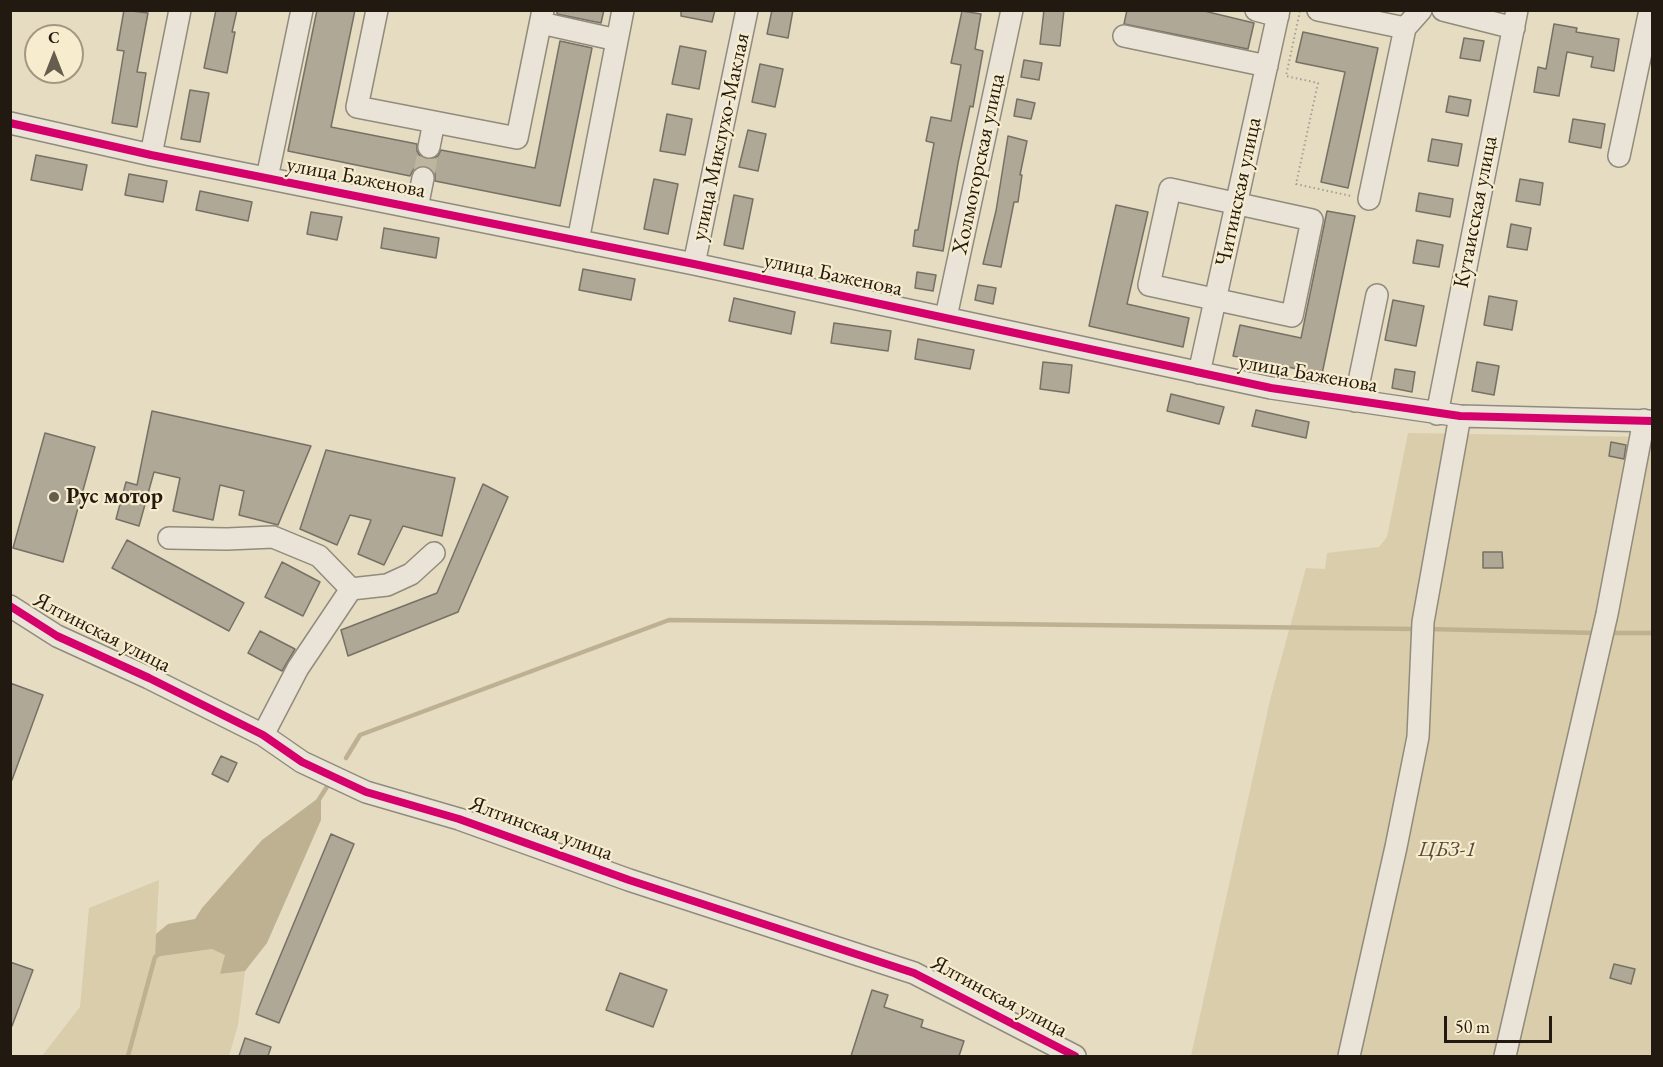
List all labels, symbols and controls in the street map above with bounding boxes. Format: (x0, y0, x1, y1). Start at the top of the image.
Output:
north arrow (24, 24, 84, 84)
text: С (48, 27, 60, 48)
street label: улица Миклухо-Маклая (686, 31, 756, 243)
street label: Холмогорская улица (947, 71, 1011, 257)
street label: Читинская улица (1210, 115, 1268, 269)
street label: Кутаисская улица (1448, 134, 1504, 290)
street label: улица Баженова (284, 152, 428, 204)
street label: улица Баженова (761, 247, 905, 303)
street label: улица Баженова (1236, 349, 1380, 399)
place label: Рус мотор (66, 484, 163, 510)
marker: Рус мотор (47, 490, 61, 504)
street label: Ялтинская улица (29, 587, 175, 679)
street label: Ялтинская улица (466, 791, 616, 867)
park label: ЦБЗ-1 (1418, 837, 1476, 863)
street label: Ялтинская улица (926, 950, 1072, 1044)
scale bar (1447, 1004, 1555, 1042)
text: 50 m (1455, 1015, 1490, 1038)

